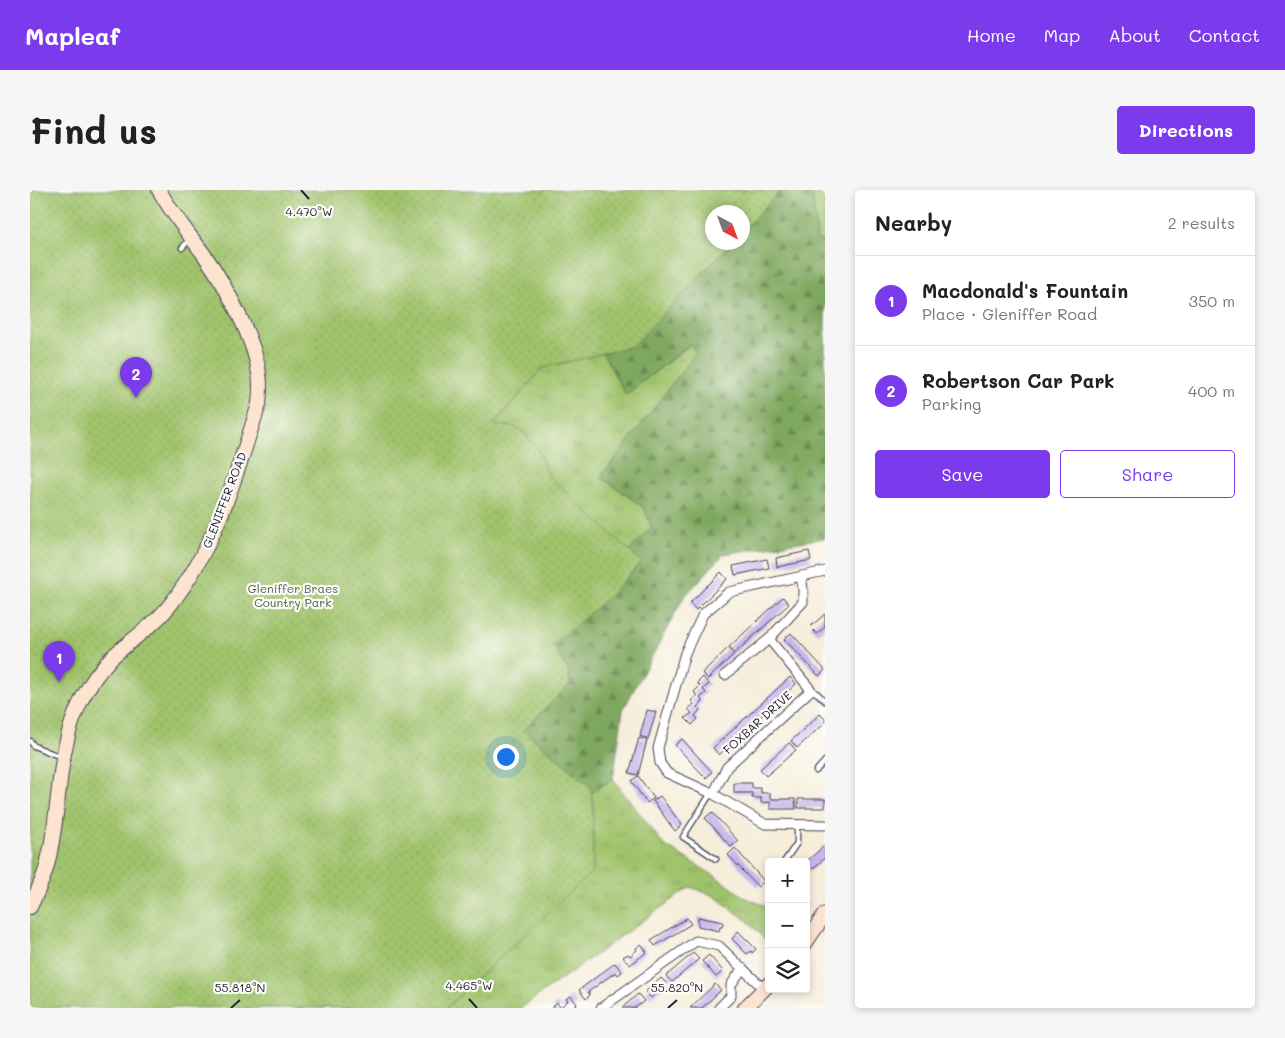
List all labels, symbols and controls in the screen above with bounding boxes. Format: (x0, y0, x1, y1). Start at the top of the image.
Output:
text: Mapleaf (25, 20, 120, 51)
text: Home (967, 23, 1016, 47)
text: Map (1044, 23, 1080, 47)
text: About (1108, 23, 1161, 47)
text: Contact (1189, 23, 1260, 47)
button: Directions (1117, 106, 1255, 154)
text: Find us (30, 107, 157, 153)
text: 4.470°W (286, 203, 332, 219)
north arrow (705, 205, 750, 250)
text: Nearby (875, 209, 952, 236)
text: 2 results (1168, 212, 1235, 233)
text: Macdonald's Fountain (922, 278, 1128, 303)
text: 1 (887, 290, 895, 311)
text: 350 m (1189, 290, 1235, 311)
text: Place · Gleniffer Road (922, 303, 1097, 324)
pin: 2 (120, 357, 152, 398)
text: Robertson Car Park (922, 368, 1115, 393)
text: 2 (887, 380, 895, 401)
text: 400 m (1188, 380, 1235, 401)
text: Parking (922, 393, 981, 414)
street label: GLENIFFER ROAD (198, 450, 250, 550)
button: Save (875, 450, 1050, 498)
button: Share (1060, 450, 1235, 498)
park label: Gleniffer Braes Country Park (248, 580, 338, 610)
pin: 1 (43, 641, 75, 682)
street label: FOXBAR DRIVE (719, 687, 795, 757)
your location (493, 744, 519, 770)
map controls (765, 858, 810, 993)
button: + (765, 858, 810, 903)
button: − (765, 903, 810, 948)
button: layers (765, 948, 810, 993)
text: 4.465°W (445, 977, 493, 993)
text: 55.818°N (215, 979, 265, 995)
text: 55.820°N (651, 979, 703, 995)

